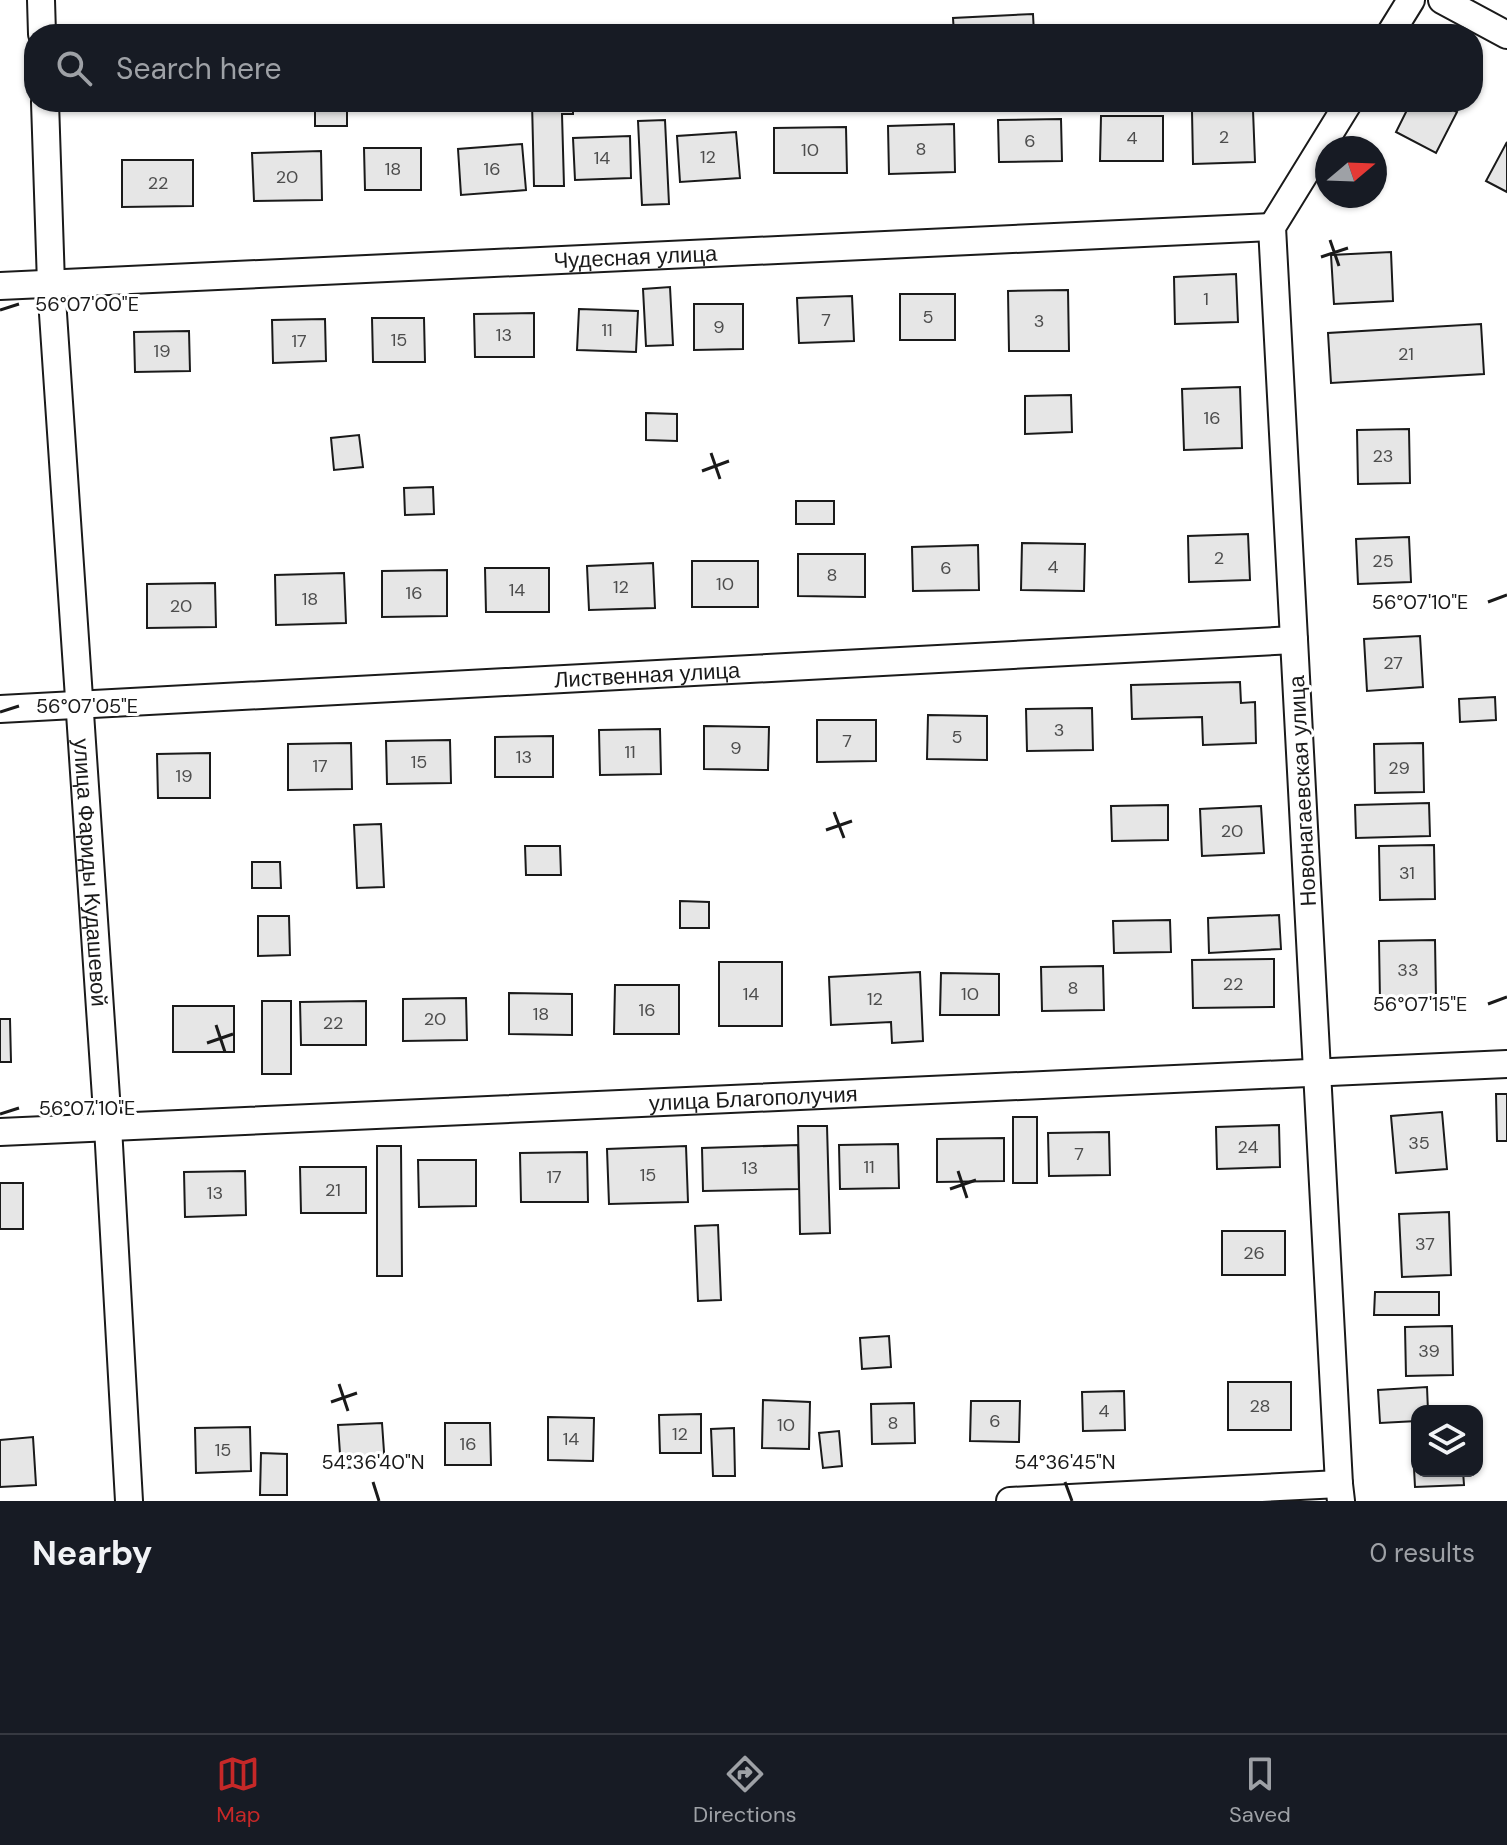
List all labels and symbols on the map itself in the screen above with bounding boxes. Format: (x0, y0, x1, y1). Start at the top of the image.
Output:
house number: 2 (1219, 125, 1229, 149)
house number: 4 (1127, 126, 1138, 150)
house number: 6 (1024, 129, 1036, 153)
north arrow (1315, 136, 1387, 208)
house number: 8 (916, 137, 926, 161)
house number: 10 (801, 138, 819, 162)
house number: 12 (700, 145, 716, 169)
house number: 14 (594, 146, 610, 170)
house number: 18 (385, 157, 401, 181)
house number: 16 (484, 157, 500, 181)
house number: 20 (276, 165, 298, 189)
house number: 22 (148, 171, 168, 195)
street label: Чудесная улица (553, 239, 719, 275)
house number: 1 (1203, 287, 1209, 311)
text: 56°07'00"E (35, 291, 139, 317)
house number: 5 (923, 305, 933, 329)
house number: 7 (821, 308, 831, 332)
house number: 3 (1034, 309, 1044, 333)
house number: 9 (713, 315, 725, 339)
house number: 11 (601, 318, 613, 342)
house number: 13 (496, 323, 512, 347)
house number: 15 (391, 328, 407, 352)
house number: 17 (291, 329, 307, 353)
house number: 19 (154, 339, 170, 363)
house number: 21 (1398, 342, 1414, 366)
house number: 16 (1204, 406, 1220, 430)
house number: 23 (1372, 444, 1394, 468)
house number: 2 (1214, 546, 1224, 570)
house number: 25 (1372, 549, 1394, 573)
house number: 4 (1048, 555, 1059, 579)
house number: 6 (940, 556, 952, 580)
house number: 8 (827, 563, 837, 587)
house number: 10 (716, 572, 734, 596)
house number: 12 (613, 575, 629, 599)
house number: 14 (509, 578, 525, 602)
house number: 16 (406, 581, 422, 605)
house number: 18 (302, 587, 318, 611)
text: 56°07'10"E (1372, 589, 1468, 615)
house number: 20 (170, 594, 192, 618)
house number: 27 (1383, 651, 1403, 675)
street label: Лиственная улица (553, 656, 742, 694)
street label: Новонагаевская улица (1282, 674, 1323, 907)
text: 56°07'05"E (36, 693, 138, 719)
house number: 3 (1054, 718, 1064, 742)
house number: 5 (952, 725, 962, 749)
house number: 7 (842, 729, 852, 753)
house number: 9 (730, 736, 742, 760)
street label: улица Фариды Кудашевой (67, 738, 114, 1008)
house number: 11 (624, 740, 636, 764)
house number: 13 (516, 745, 532, 769)
house number: 15 (411, 750, 427, 774)
house number: 17 (312, 754, 328, 778)
house number: 29 (1388, 756, 1410, 780)
house number: 19 (176, 764, 192, 788)
house number: 20 (1221, 819, 1243, 843)
house number: 31 (1399, 861, 1415, 885)
house number: 33 (1397, 958, 1419, 982)
house number: 22 (1223, 972, 1243, 996)
house number: 8 (1068, 976, 1078, 1000)
house number: 14 (743, 982, 759, 1006)
house number: 10 (961, 982, 979, 1006)
house number: 12 (867, 987, 883, 1011)
text: 56°07'15"E (1373, 991, 1467, 1017)
house number: 16 (639, 998, 655, 1022)
house number: 18 (533, 1002, 549, 1026)
house number: 20 (424, 1007, 446, 1031)
house number: 22 (323, 1011, 343, 1035)
street label: улица Благополучия (648, 1079, 858, 1118)
text: 56°07'10"E (39, 1095, 135, 1121)
house number: 35 (1408, 1131, 1430, 1155)
house number: 24 (1238, 1135, 1259, 1159)
house number: 7 (1074, 1142, 1084, 1166)
house number: 11 (863, 1155, 875, 1179)
house number: 13 (742, 1156, 758, 1180)
house number: 15 (640, 1163, 656, 1187)
house number: 17 (546, 1165, 562, 1189)
house number: 21 (325, 1178, 341, 1202)
house number: 13 (207, 1181, 223, 1205)
house number: 37 (1415, 1232, 1435, 1256)
house number: 26 (1243, 1241, 1265, 1265)
house number: 39 (1418, 1339, 1440, 1363)
house number: 28 (1249, 1394, 1271, 1418)
house number: 4 (1099, 1399, 1110, 1423)
house number: 6 (989, 1409, 1001, 1433)
house number: 8 (888, 1411, 898, 1435)
house number: 10 (777, 1413, 795, 1437)
house number: 12 (672, 1422, 688, 1446)
house number: 14 (563, 1427, 579, 1451)
house number: 16 (460, 1432, 476, 1456)
house number: 15 (215, 1438, 231, 1462)
text: 54°36'40"N (321, 1449, 425, 1475)
text: 54°36'45"N (1014, 1449, 1116, 1475)

